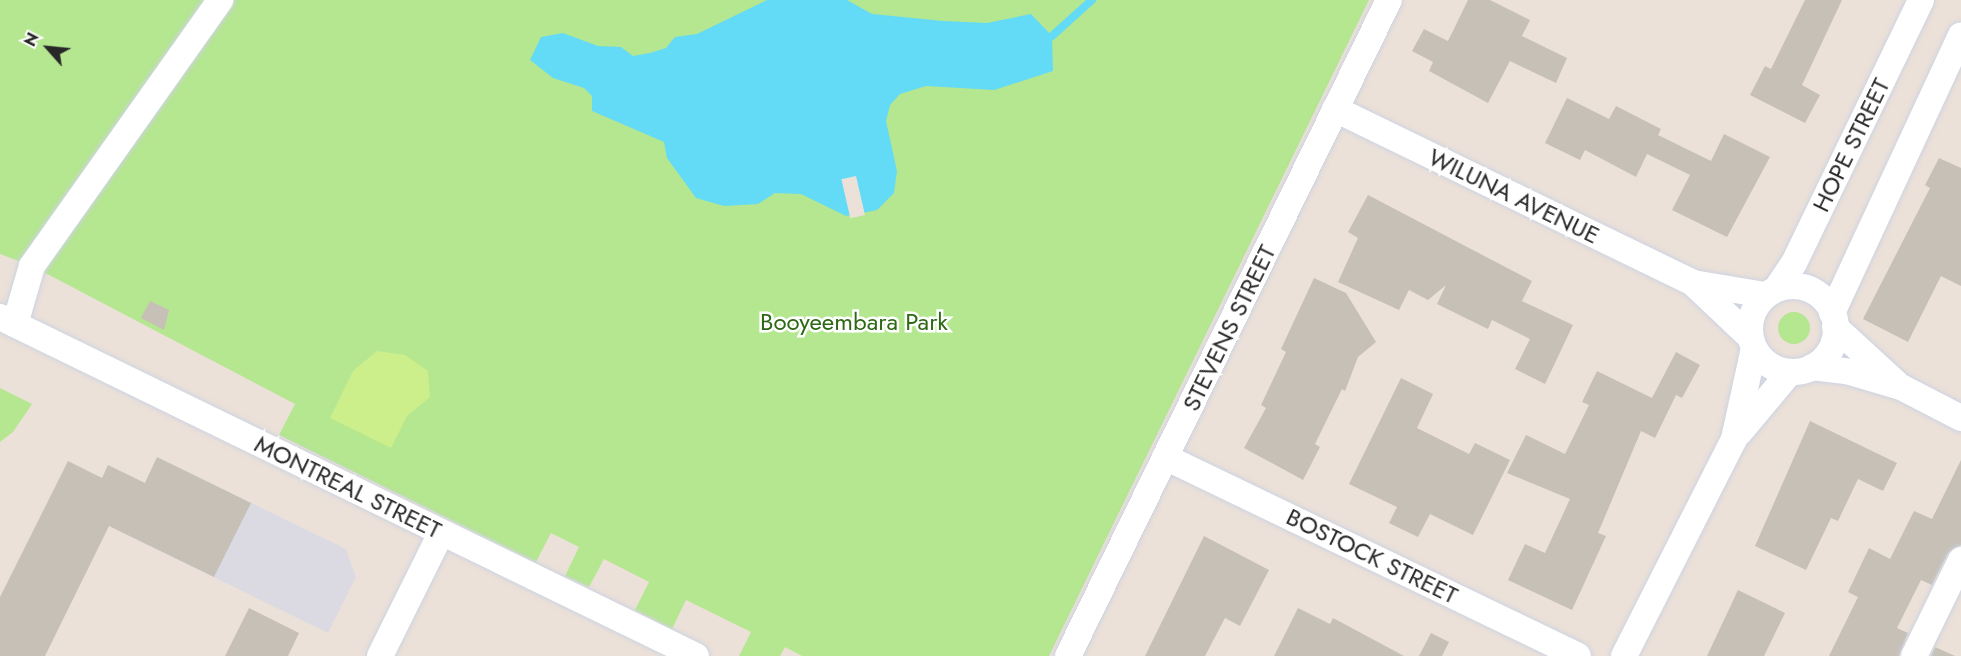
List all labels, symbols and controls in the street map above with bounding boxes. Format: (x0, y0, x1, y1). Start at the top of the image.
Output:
north arrow (18, 18, 78, 78)
text: N (18, 29, 45, 50)
street label: HOPE STREET (1806, 74, 1896, 216)
street label: WILUNA AVENUE (1424, 142, 1604, 250)
street label: STEVENS STREET (1176, 240, 1282, 416)
park label: Booyeembara Park (760, 308, 948, 336)
street label: MONTREAL STREET (250, 429, 446, 545)
street label: BOSTOCK STREET (1282, 502, 1462, 610)

